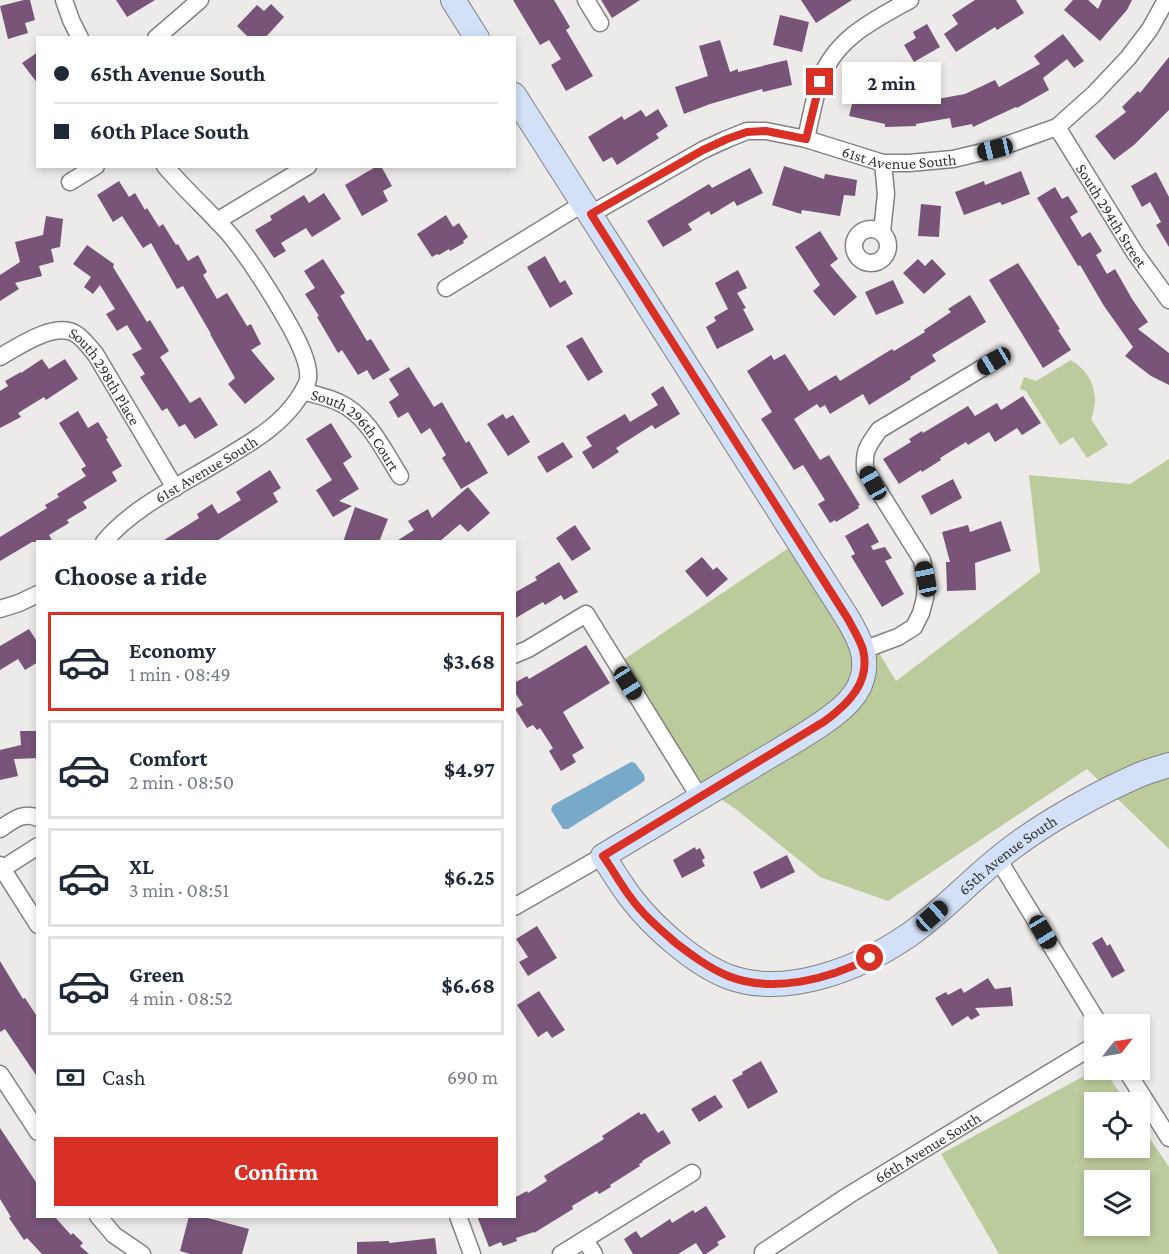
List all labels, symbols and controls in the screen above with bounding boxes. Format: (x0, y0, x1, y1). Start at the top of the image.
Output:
text: 65th Avenue South (90, 61, 265, 86)
callout: 2 min (841, 61, 940, 103)
route end (806, 68, 833, 95)
text: 2 min (867, 72, 916, 94)
text: 60th Place South (90, 119, 249, 144)
car (975, 136, 1015, 162)
street label: 61st Avenue South (840, 143, 958, 172)
street label: South 294th Street (1073, 161, 1151, 271)
street label: South 298th Place (66, 324, 144, 428)
car (974, 344, 1014, 378)
street label: South 296th Court (309, 386, 403, 475)
street label: 61st Avenue South (152, 432, 261, 506)
car (856, 463, 890, 503)
car (913, 560, 939, 598)
text: Choose a ride (54, 561, 207, 591)
icon: car (57, 635, 111, 689)
text: Economy (129, 638, 216, 663)
text: $3.68 (443, 649, 495, 674)
text: 1 min · 08:49 (129, 663, 231, 685)
car (611, 663, 645, 703)
icon: car (57, 743, 111, 797)
text: Comfort (129, 746, 207, 771)
text: $4.97 (444, 757, 495, 782)
text: 2 min · 08:50 (129, 771, 234, 793)
street label: 65th Avenue South (955, 812, 1060, 899)
icon: car (57, 851, 111, 905)
text: XL (129, 854, 154, 879)
text: $6.25 (444, 865, 495, 890)
text: 3 min · 08:51 (129, 879, 229, 901)
car (913, 897, 951, 935)
car (1026, 912, 1060, 952)
route start (856, 944, 883, 971)
icon: car (57, 959, 111, 1013)
text: Green (129, 962, 185, 987)
text: $6.68 (441, 973, 495, 998)
text: 4 min · 08:52 (129, 987, 232, 1009)
north arrow (1084, 1014, 1150, 1080)
map controls (1084, 1014, 1150, 1236)
icon: cash (54, 1061, 87, 1094)
text: Cash (102, 1065, 146, 1090)
text: 690 m (447, 1066, 498, 1088)
button: locate (1084, 1092, 1150, 1158)
street label: 66th Avenue South (872, 1109, 984, 1186)
button: Confirm (54, 1137, 498, 1206)
button: layers (1084, 1170, 1150, 1236)

